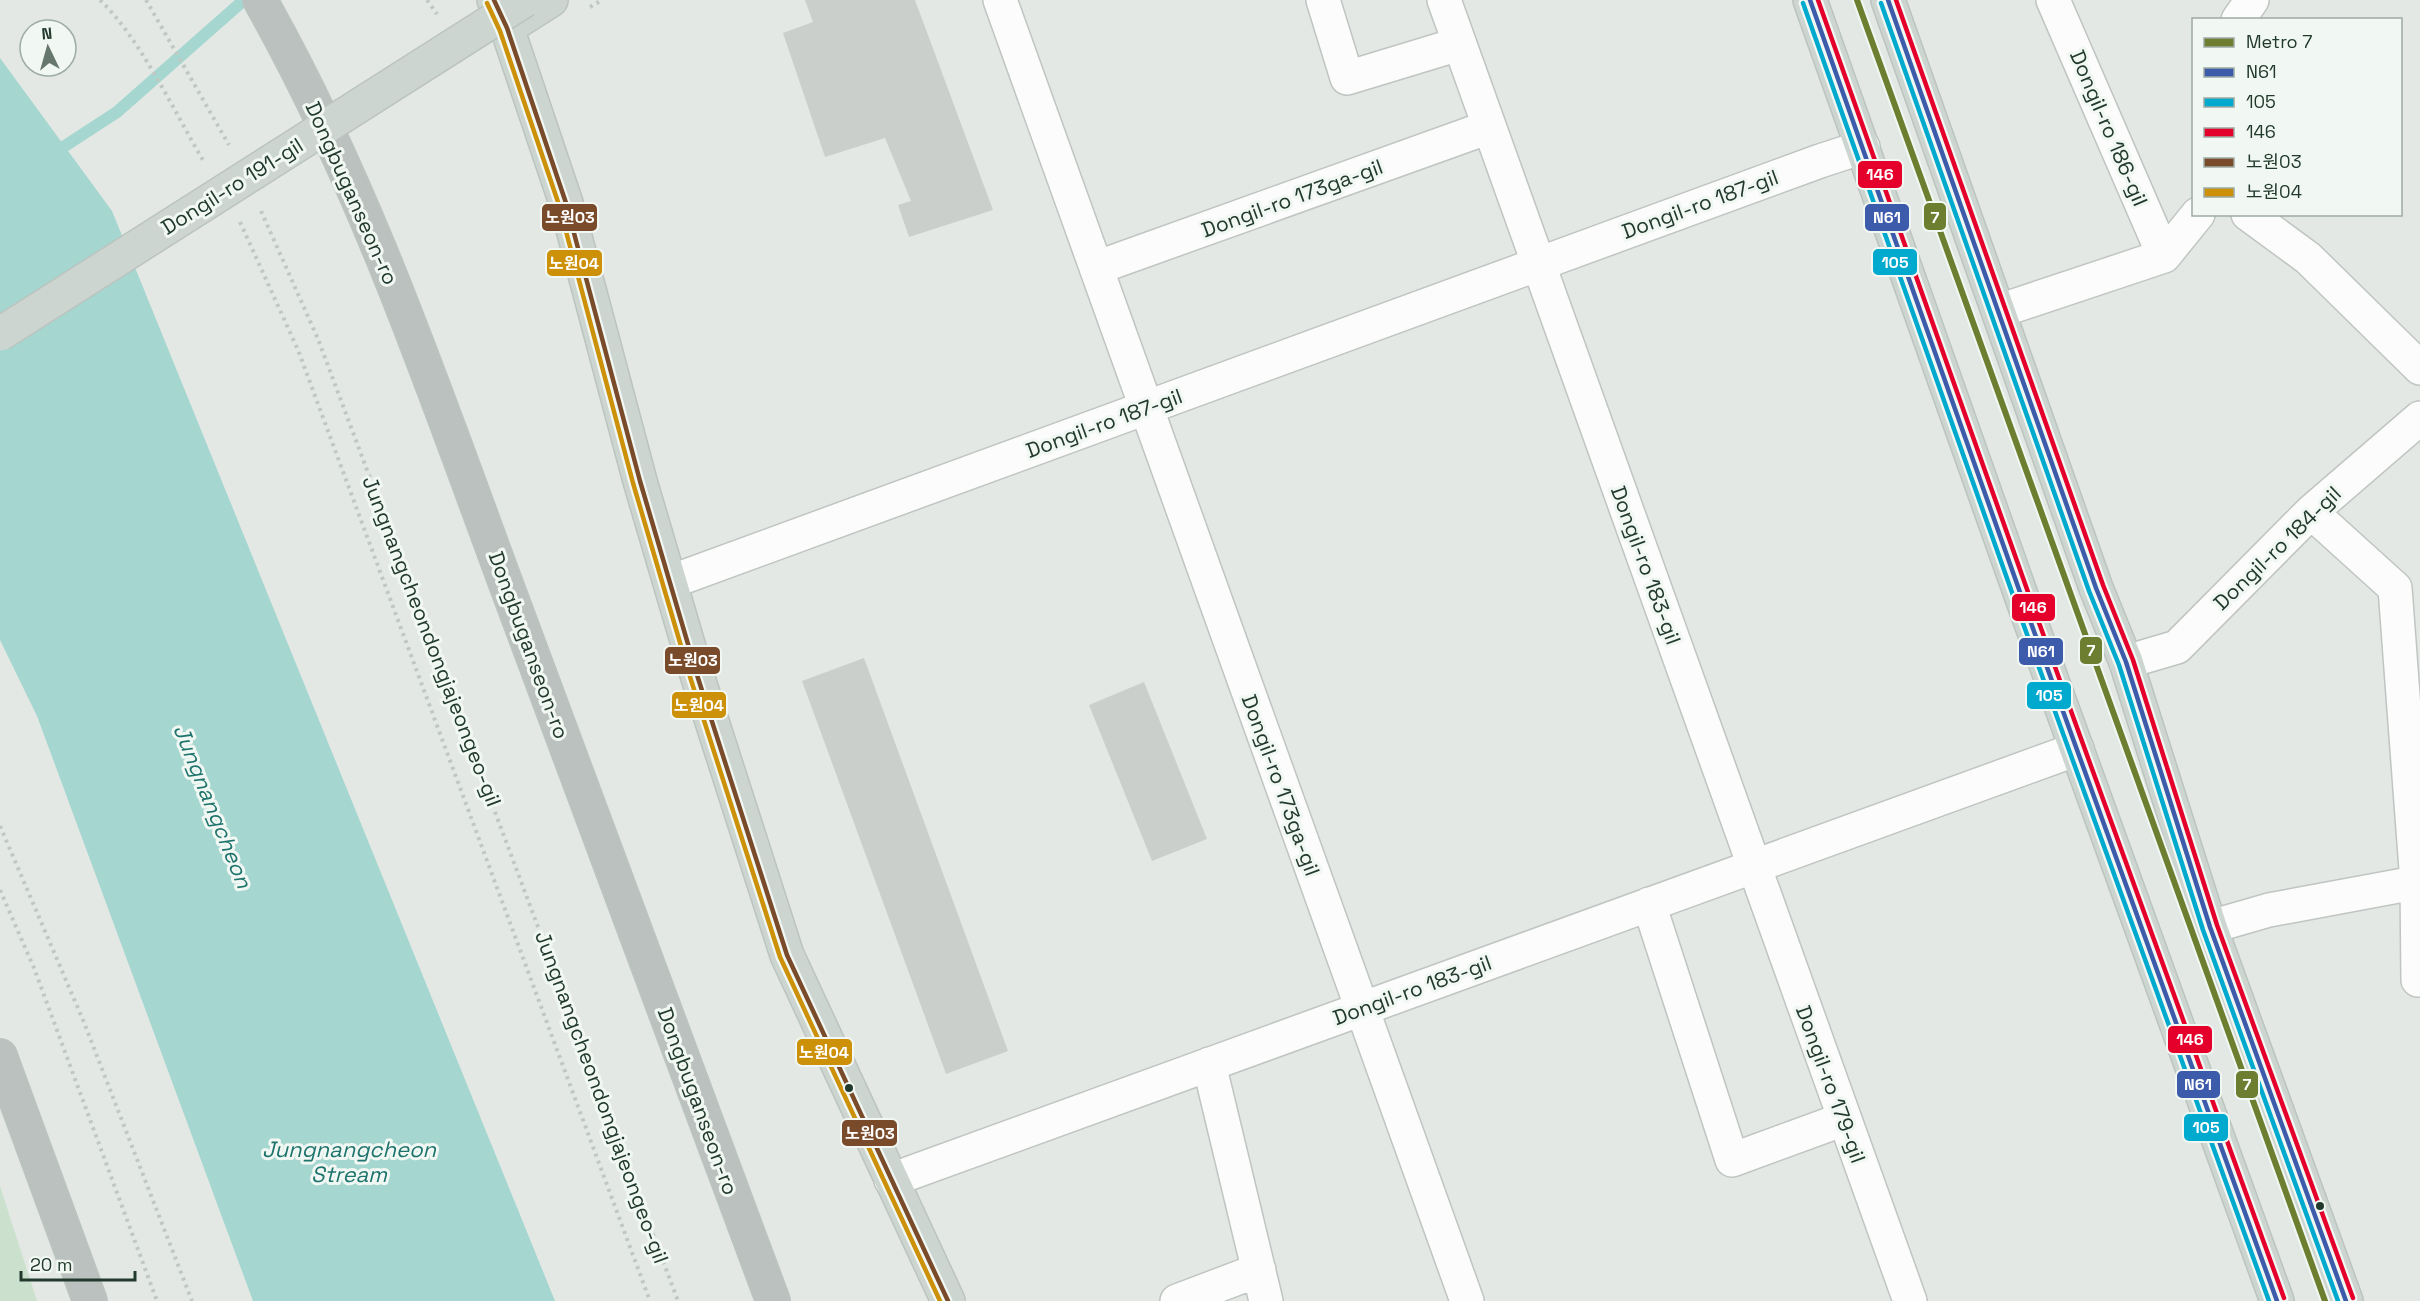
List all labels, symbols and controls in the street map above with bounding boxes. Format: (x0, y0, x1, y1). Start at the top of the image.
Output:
north arrow (18, 18, 78, 78)
legend (2192, 18, 2402, 216)
text: N (40, 23, 53, 44)
text: Metro 7 (2246, 30, 2313, 53)
street label: Dongil-ro 186-gil (2064, 46, 2154, 210)
text: N61 (2246, 60, 2276, 83)
text: 105 (2246, 90, 2276, 113)
street label: Dongbuganseon-ro (300, 97, 404, 289)
text: 146 (2246, 120, 2276, 143)
street label: Dongil-ro 191-gil (156, 131, 308, 241)
text: 노원03 (2246, 150, 2302, 173)
street label: Dongil-ro 173ga-gil (1198, 153, 1386, 243)
line badge: 146 (1857, 160, 1903, 189)
street label: Dongil-ro 187-gil (1618, 163, 1782, 245)
text: 146 (1866, 164, 1894, 185)
text: 노원04 (2246, 180, 2302, 203)
line badge: 7 (1923, 202, 1947, 231)
line badge: 노원03 (541, 203, 598, 232)
line badge: N61 (1864, 203, 1910, 232)
text: 노원03 (545, 207, 595, 228)
text: N61 (1873, 207, 1901, 228)
text: 7 (1931, 207, 1940, 228)
line badge: 105 (1872, 248, 1918, 276)
line badge: 노원04 (546, 249, 603, 277)
text: 105 (1881, 252, 1909, 273)
text: 노원04 (549, 253, 599, 274)
street label: Dongil-ro 187-gil (1022, 382, 1186, 464)
street label: Jungnangcheondongjajeongeo-gil (356, 472, 508, 810)
street label: Dongil-ro 184-gil (2207, 480, 2347, 616)
street label: Dongil-ro 183-gil (1605, 482, 1687, 648)
street label: Dongbuganseon-ro (483, 548, 575, 742)
line badge: 146 (2011, 593, 2056, 622)
text: 146 (2019, 597, 2047, 618)
line badge: 7 (2079, 636, 2103, 665)
line badge: N61 (2018, 637, 2064, 666)
text: 7 (2087, 640, 2096, 661)
text: N61 (2027, 641, 2055, 662)
line badge: 노원03 (664, 646, 721, 675)
text: 노원03 (668, 650, 718, 671)
line badge: 105 (2026, 681, 2072, 710)
text: 105 (2035, 685, 2063, 706)
line badge: 노원04 (671, 691, 727, 719)
street label: Dongil-ro 173ga-gil (1236, 691, 1326, 879)
text: 노원04 (674, 695, 724, 716)
water label: Jungnangcheon (167, 720, 259, 892)
street label: Jungnangcheondongjajeongeo-gil (529, 927, 675, 1267)
street label: Dongil-ro 183-gil (1329, 949, 1495, 1031)
street label: Dongil-ro 179-gil (1790, 1001, 1872, 1167)
street label: Dongbuganseon-ro (652, 1004, 744, 1198)
line badge: 146 (2167, 1025, 2213, 1054)
text: 146 (2176, 1029, 2204, 1050)
line badge: 노원04 (796, 1038, 853, 1066)
text: 노원04 (799, 1042, 849, 1063)
line badge: N61 (2176, 1070, 2221, 1099)
line badge: 7 (2235, 1070, 2259, 1099)
text: N61 (2184, 1074, 2212, 1095)
text: 7 (2243, 1074, 2252, 1095)
unlabelled marker (843, 1082, 855, 1094)
line badge: 105 (2183, 1113, 2229, 1142)
text: 105 (2192, 1117, 2220, 1138)
line badge: 노원03 (841, 1119, 898, 1147)
text: 노원03 (845, 1123, 895, 1144)
water label: Jungnangcheon Stream (262, 1135, 437, 1188)
unlabelled marker (2314, 1200, 2326, 1212)
scale bar (21, 1244, 135, 1282)
text: 20 m (30, 1253, 73, 1276)

